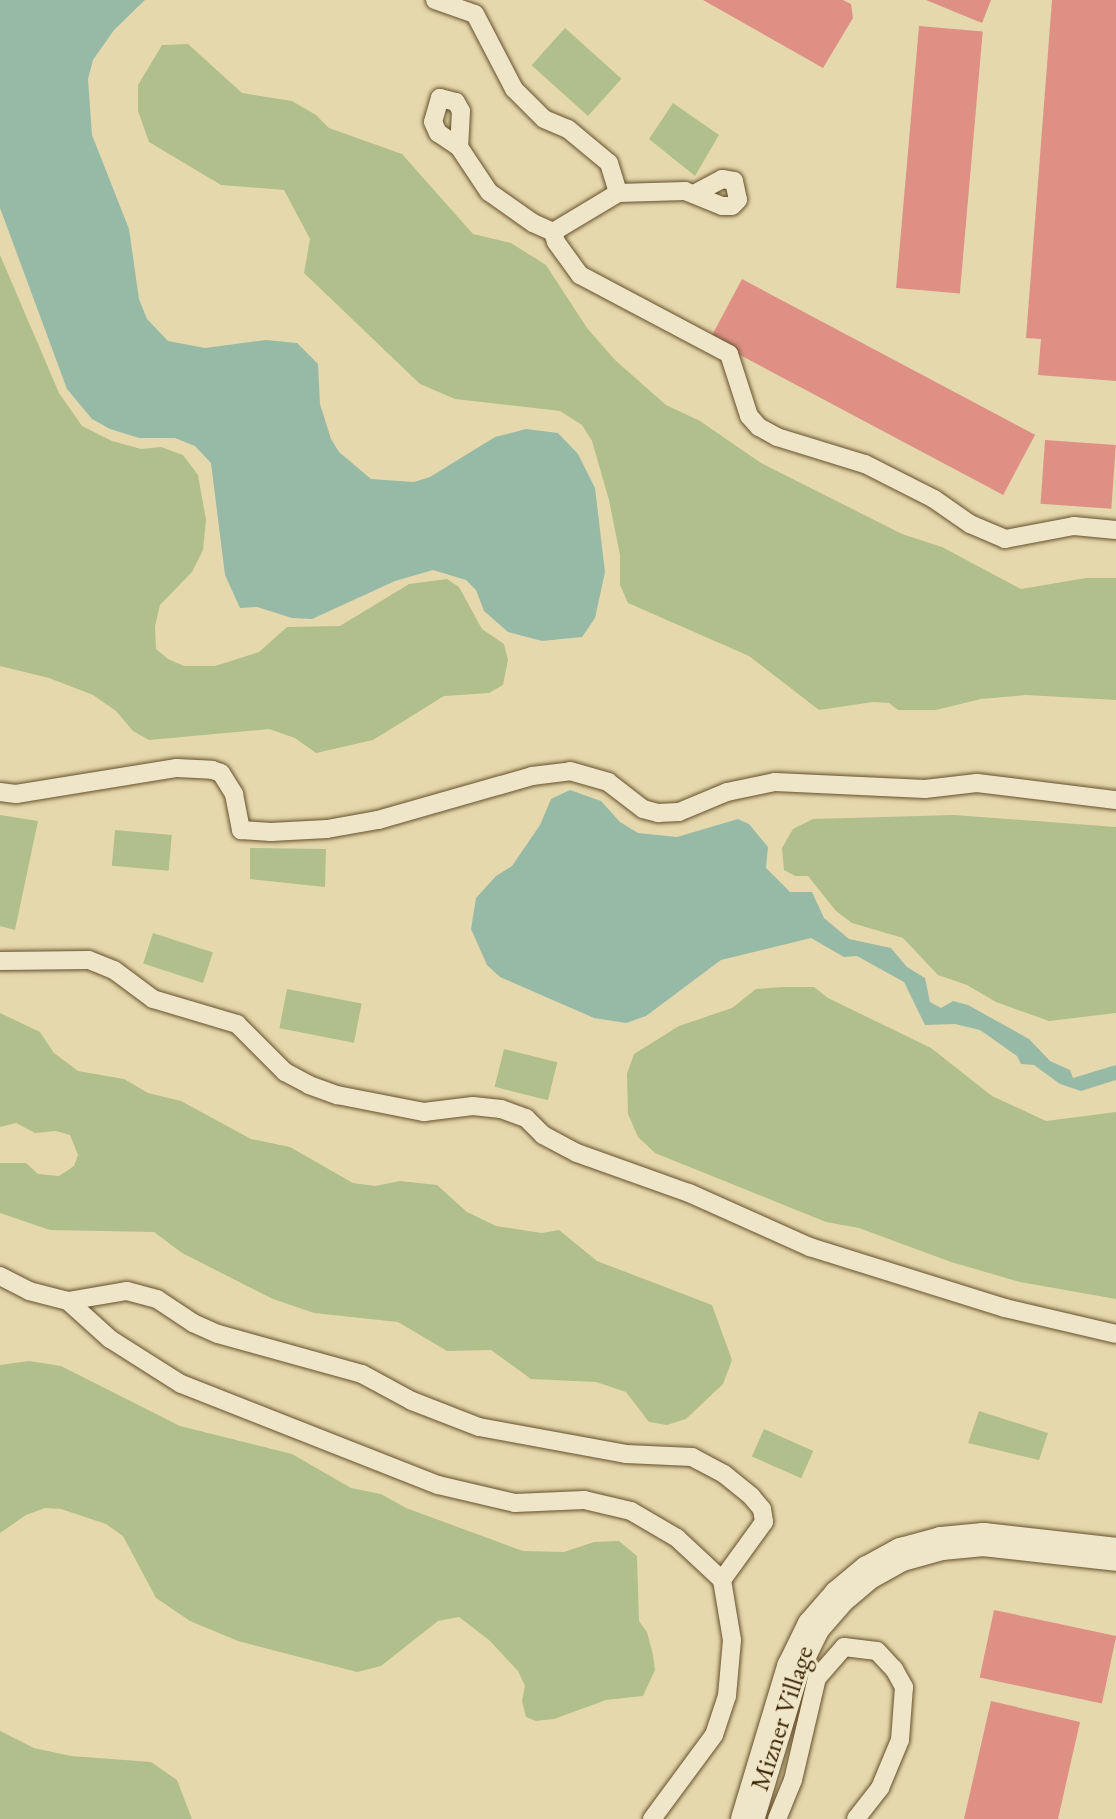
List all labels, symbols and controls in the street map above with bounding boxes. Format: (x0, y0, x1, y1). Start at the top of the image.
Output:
street label: Mizner Village (742, 1641, 820, 1795)

